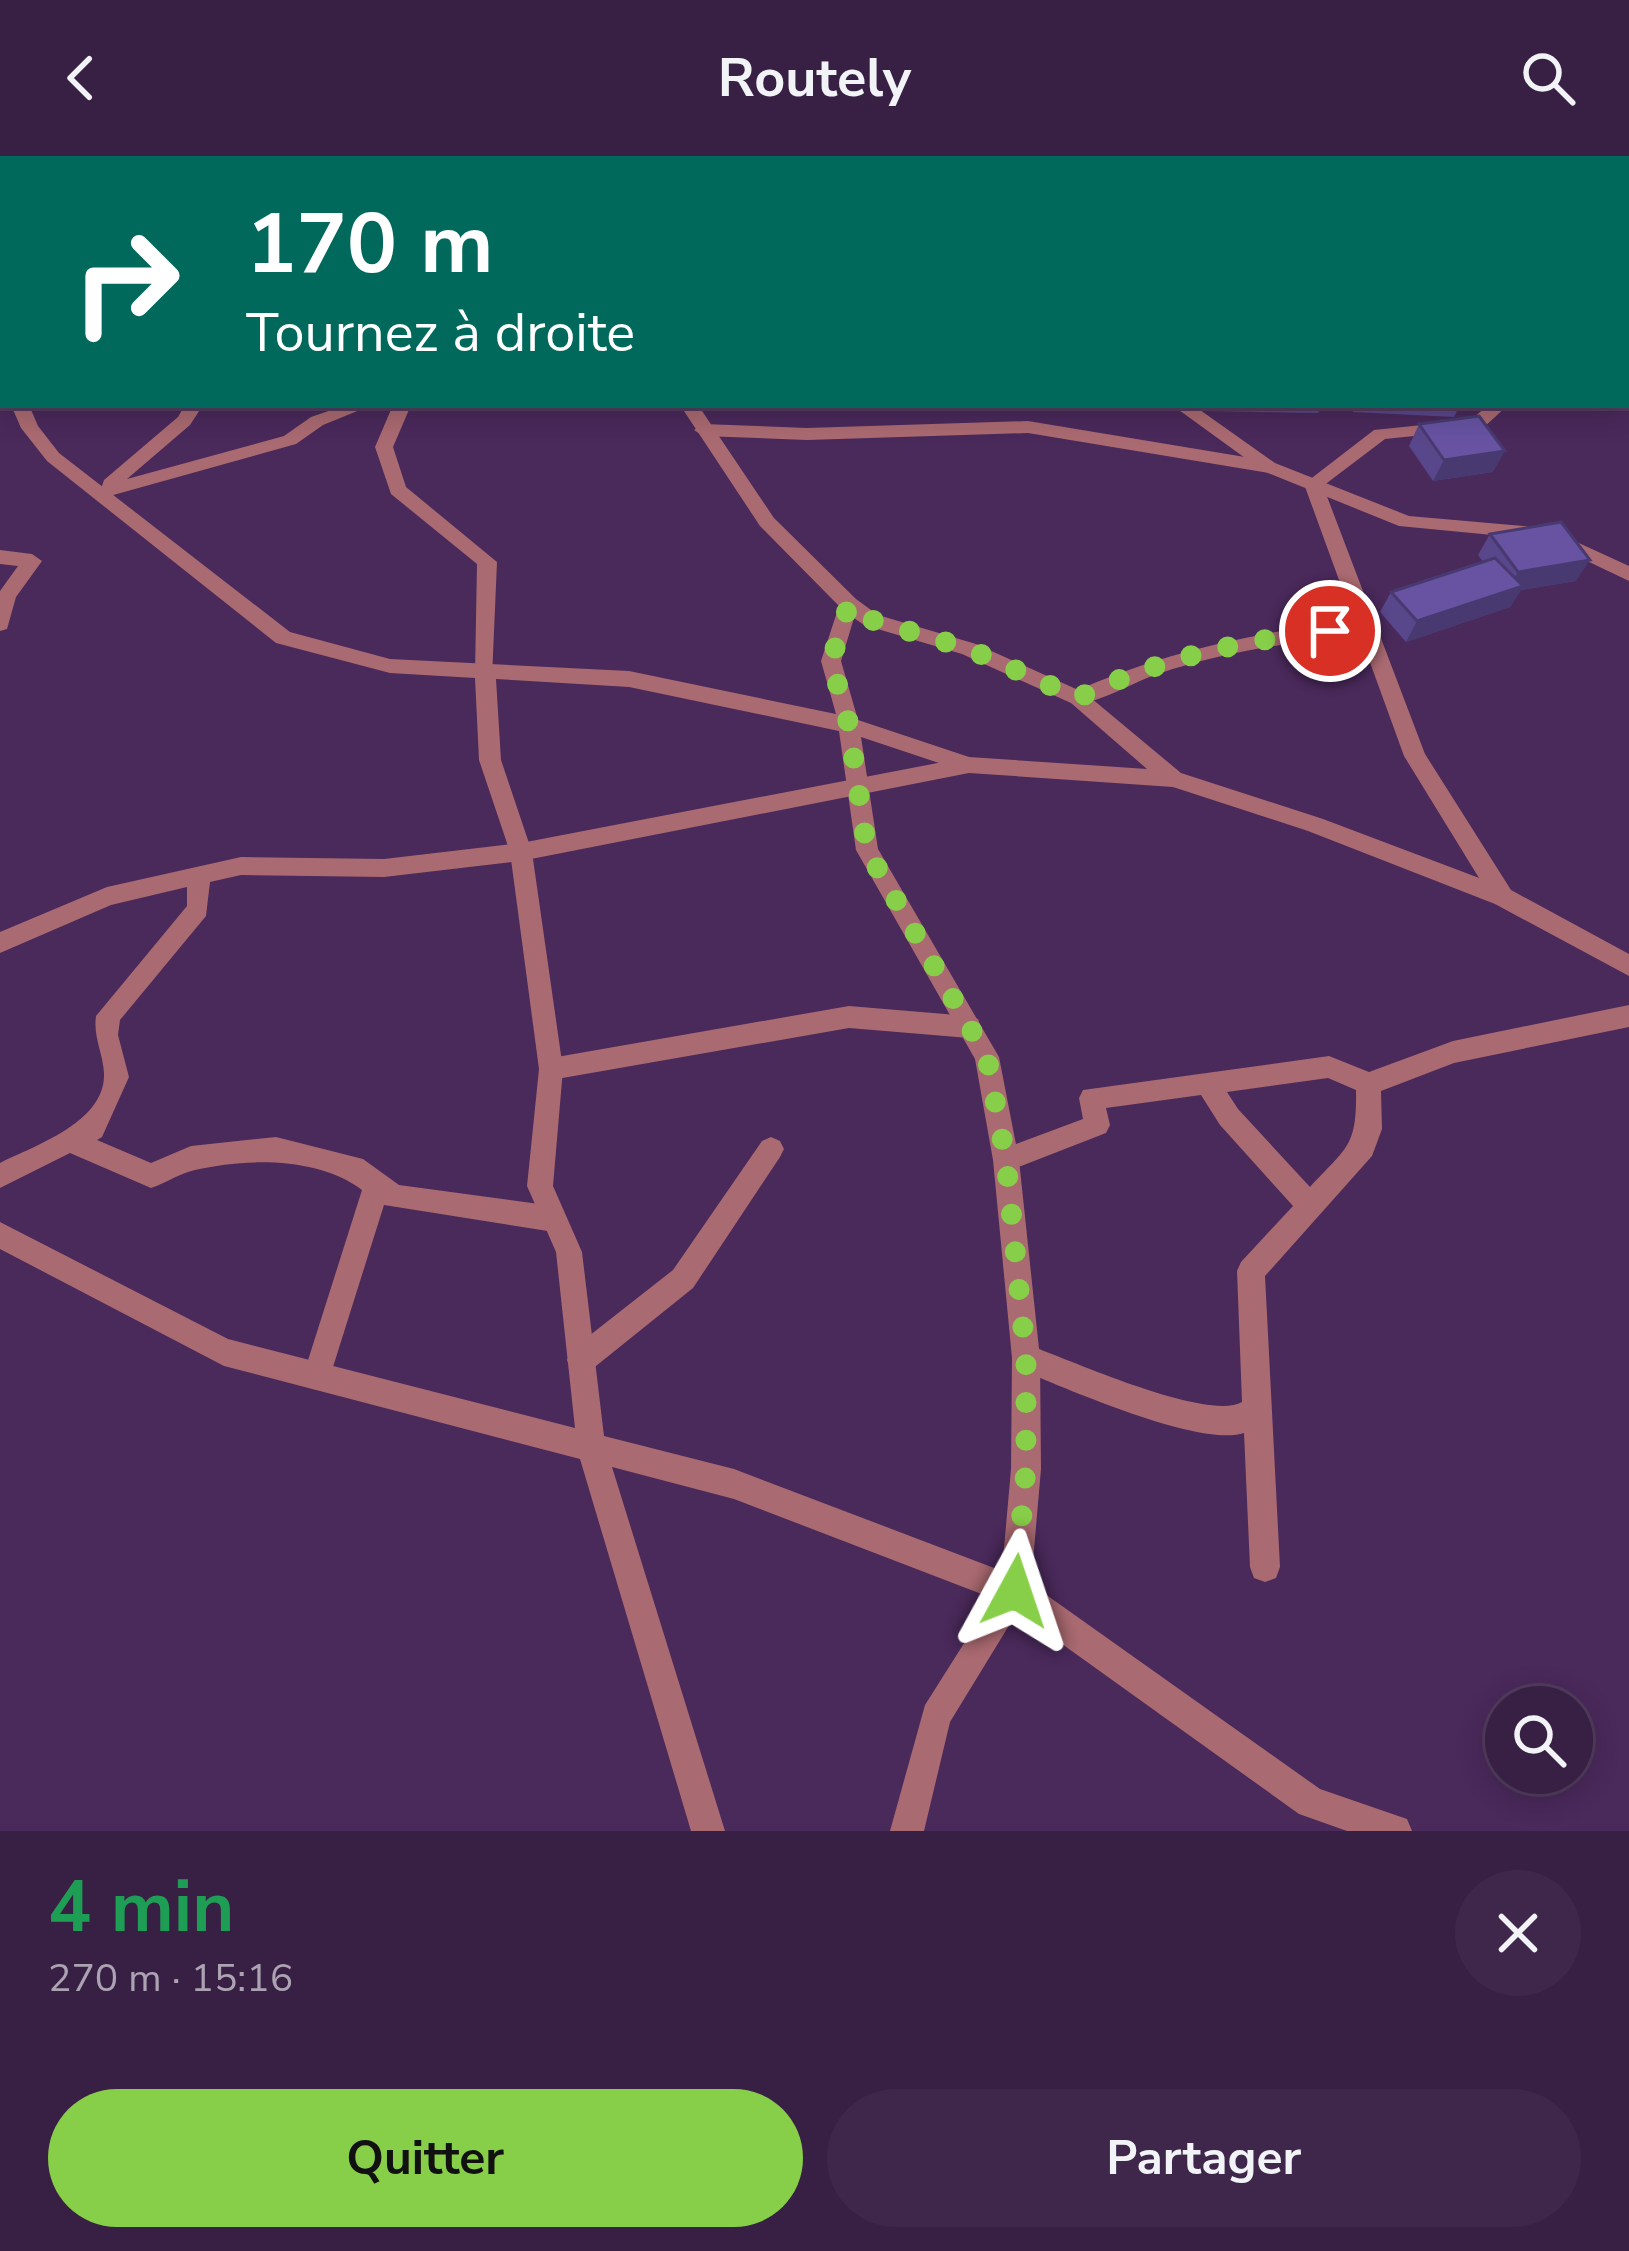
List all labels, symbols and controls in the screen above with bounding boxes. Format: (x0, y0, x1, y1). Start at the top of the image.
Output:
text: Routely (718, 41, 911, 115)
icon: back (48, 45, 114, 111)
icon: search (1515, 45, 1581, 111)
text: 170 m (246, 187, 494, 302)
icon: right (48, 204, 204, 360)
text: Tournez à droite (246, 296, 635, 370)
pin (1279, 580, 1381, 682)
icon: arrive (1297, 598, 1363, 664)
position arrow (952, 1528, 1078, 1654)
map controls (1485, 1686, 1593, 1794)
button: search (1485, 1686, 1593, 1794)
text: 4 min (48, 1858, 234, 1956)
button: close (1455, 1870, 1581, 1996)
text: 270 m · 15:16 (48, 1952, 293, 2005)
button: Quitter (48, 2089, 803, 2227)
button: Partager (827, 2089, 1581, 2227)

